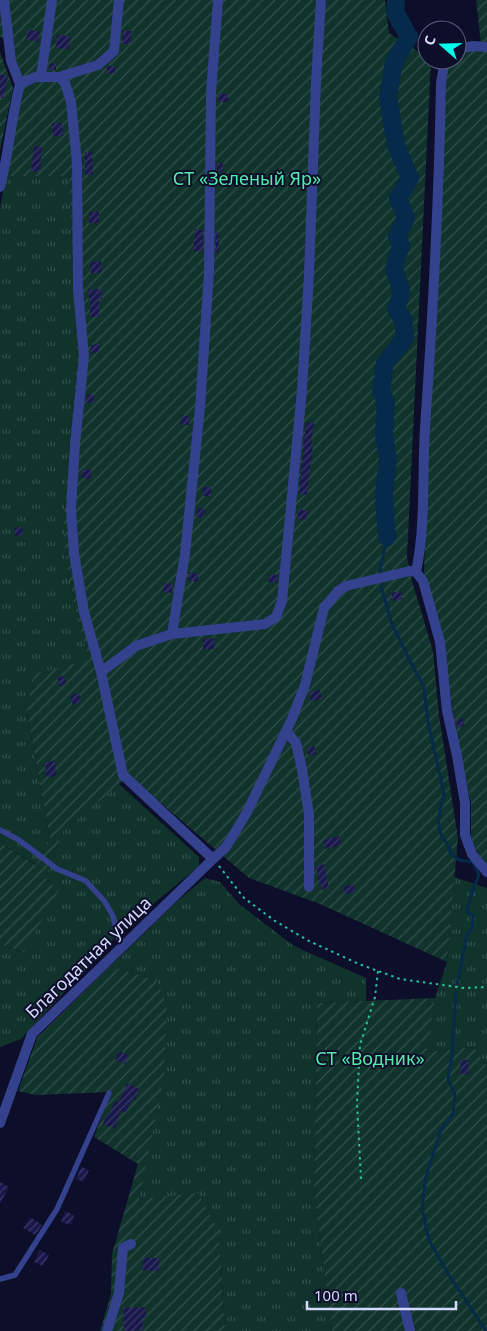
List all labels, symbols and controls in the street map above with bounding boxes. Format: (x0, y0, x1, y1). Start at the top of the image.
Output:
north arrow (417, 20, 467, 70)
text: С (419, 33, 440, 48)
park label: СТ «Зеленый Яр» (173, 166, 321, 190)
street label: Благодатная улица (20, 891, 156, 1023)
park label: СТ «Водник» (315, 1046, 425, 1070)
scale bar (307, 1278, 456, 1310)
text: 100 m (314, 1285, 358, 1305)

